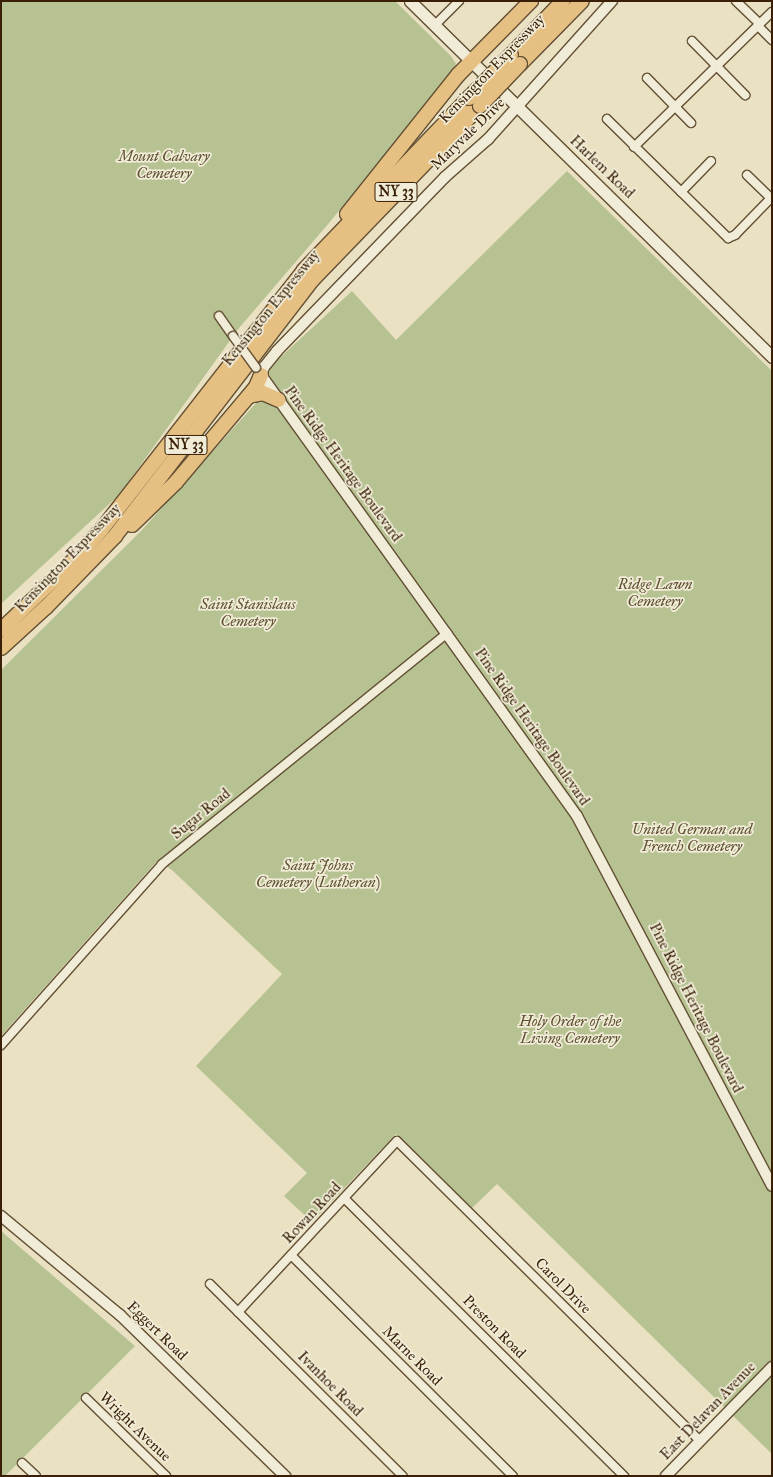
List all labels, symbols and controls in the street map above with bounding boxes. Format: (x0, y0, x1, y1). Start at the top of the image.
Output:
street label: Kensington Expressway (435, 11, 549, 127)
street label: Maryvale Drive (427, 94, 509, 174)
street label: Harlem Road (566, 132, 638, 202)
park label: Mount Calvary Cemetery (118, 147, 210, 182)
road number: NY 33 (374, 180, 418, 204)
street label: Kensington Expressway (219, 246, 323, 370)
street label: Pine Ridge Heritage Boulevard (280, 383, 406, 545)
road number: NY 33 (164, 433, 208, 457)
street label: Kensington Expressway (11, 500, 125, 616)
park label: Ridge Lawn Cemetery (618, 575, 692, 610)
park label: Saint Stanislaus Cemetery (200, 595, 296, 630)
street label: Pine Ridge Heritage Boulevard (471, 645, 593, 809)
street label: Sugar Road (168, 785, 234, 843)
park label: United German and French Cemetery (632, 820, 752, 855)
park label: Saint Johns Cemetery (Lutheran) (256, 856, 380, 891)
street label: Pine Ridge Heritage Boulevard (645, 920, 747, 1096)
park label: Holy Order of the Living Cemetery (519, 1012, 621, 1047)
street label: Rowan Road (279, 1179, 345, 1247)
street label: Carol Drive (531, 1254, 595, 1318)
street label: Preston Road (459, 1292, 529, 1362)
street label: Eggert Road (123, 1298, 191, 1364)
street label: Marne Road (378, 1322, 446, 1390)
street label: Ivanhoe Road (294, 1348, 366, 1420)
street label: East Delavan Avenue (657, 1358, 759, 1464)
street label: Wright Avenue (96, 1389, 174, 1465)

